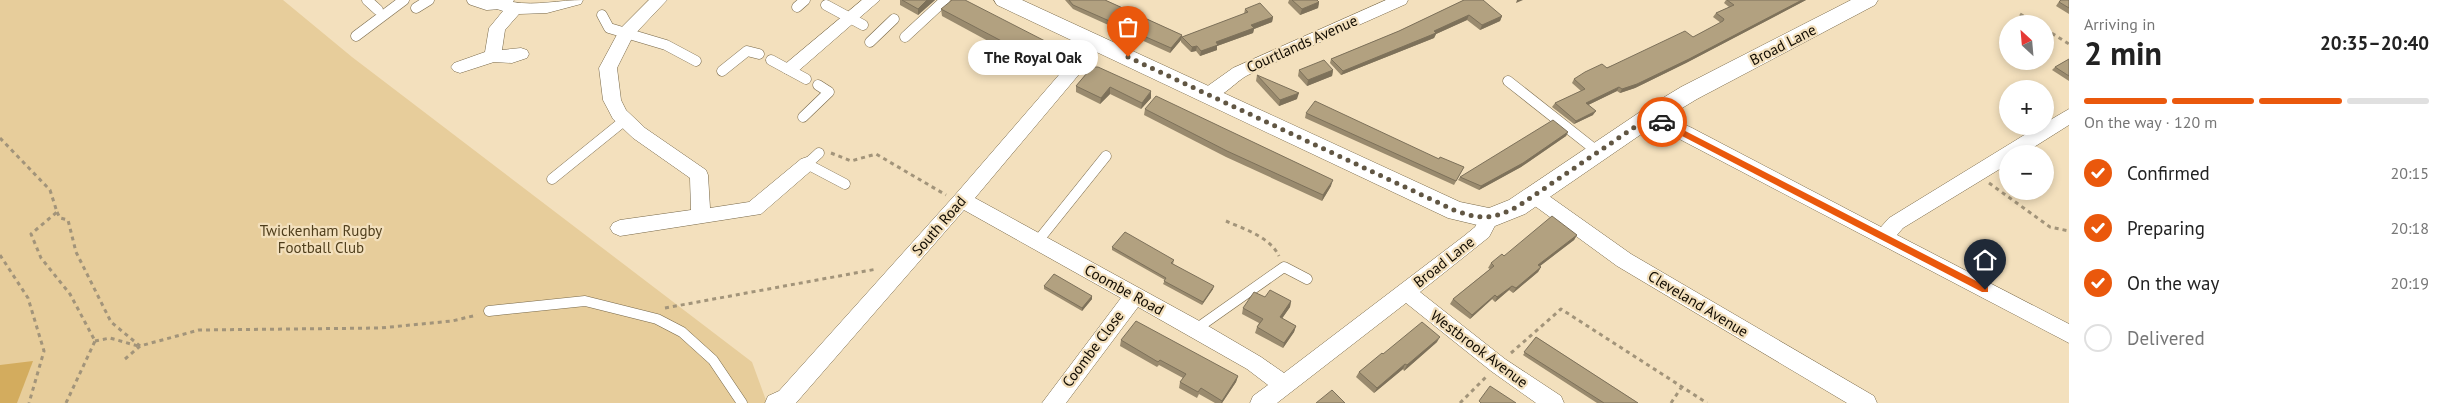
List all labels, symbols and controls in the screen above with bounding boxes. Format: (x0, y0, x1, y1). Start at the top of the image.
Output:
pin (1107, 6, 1149, 57)
street label: Courtlands Avenue (1243, 11, 1360, 77)
icon: bag (1114, 13, 1142, 41)
text: Arriving in (2084, 14, 2155, 34)
north arrow (1999, 15, 2054, 70)
map controls (1999, 15, 2054, 200)
street label: Broad Lane (1746, 20, 1819, 69)
text: 20:35–20:40 (2320, 31, 2429, 55)
text: 2 min (2084, 32, 2162, 74)
callout: The Royal Oak (968, 40, 1098, 74)
text: The Royal Oak (984, 47, 1082, 67)
button: + (1999, 80, 2054, 135)
courier (1637, 97, 1687, 147)
icon: car (1648, 108, 1676, 136)
text: On the way · 120 m (2084, 112, 2217, 132)
button: − (1999, 145, 2054, 200)
icon: check (2084, 159, 2112, 187)
text: Confirmed (2127, 161, 2210, 185)
text: 20:15 (2391, 163, 2429, 183)
street label: South Road (907, 192, 970, 260)
icon: check (2084, 214, 2112, 242)
text: Preparing (2127, 216, 2205, 240)
text: 20:18 (2391, 218, 2429, 238)
park label: Twickenham Rugby Football Club (260, 221, 382, 257)
street label: Broad Lane (1409, 232, 1478, 291)
pin (1964, 239, 2006, 290)
icon: home (1971, 246, 1999, 274)
street label: Coombe Road (1081, 260, 1167, 319)
street label: Cleveland Avenue (1645, 266, 1752, 341)
icon: check (2084, 269, 2112, 297)
text: On the way (2127, 271, 2219, 295)
text: 20:19 (2391, 273, 2429, 293)
street label: Westbrook Avenue (1427, 306, 1532, 391)
street label: Coombe Close (1058, 307, 1128, 391)
text: Delivered (2127, 326, 2205, 350)

